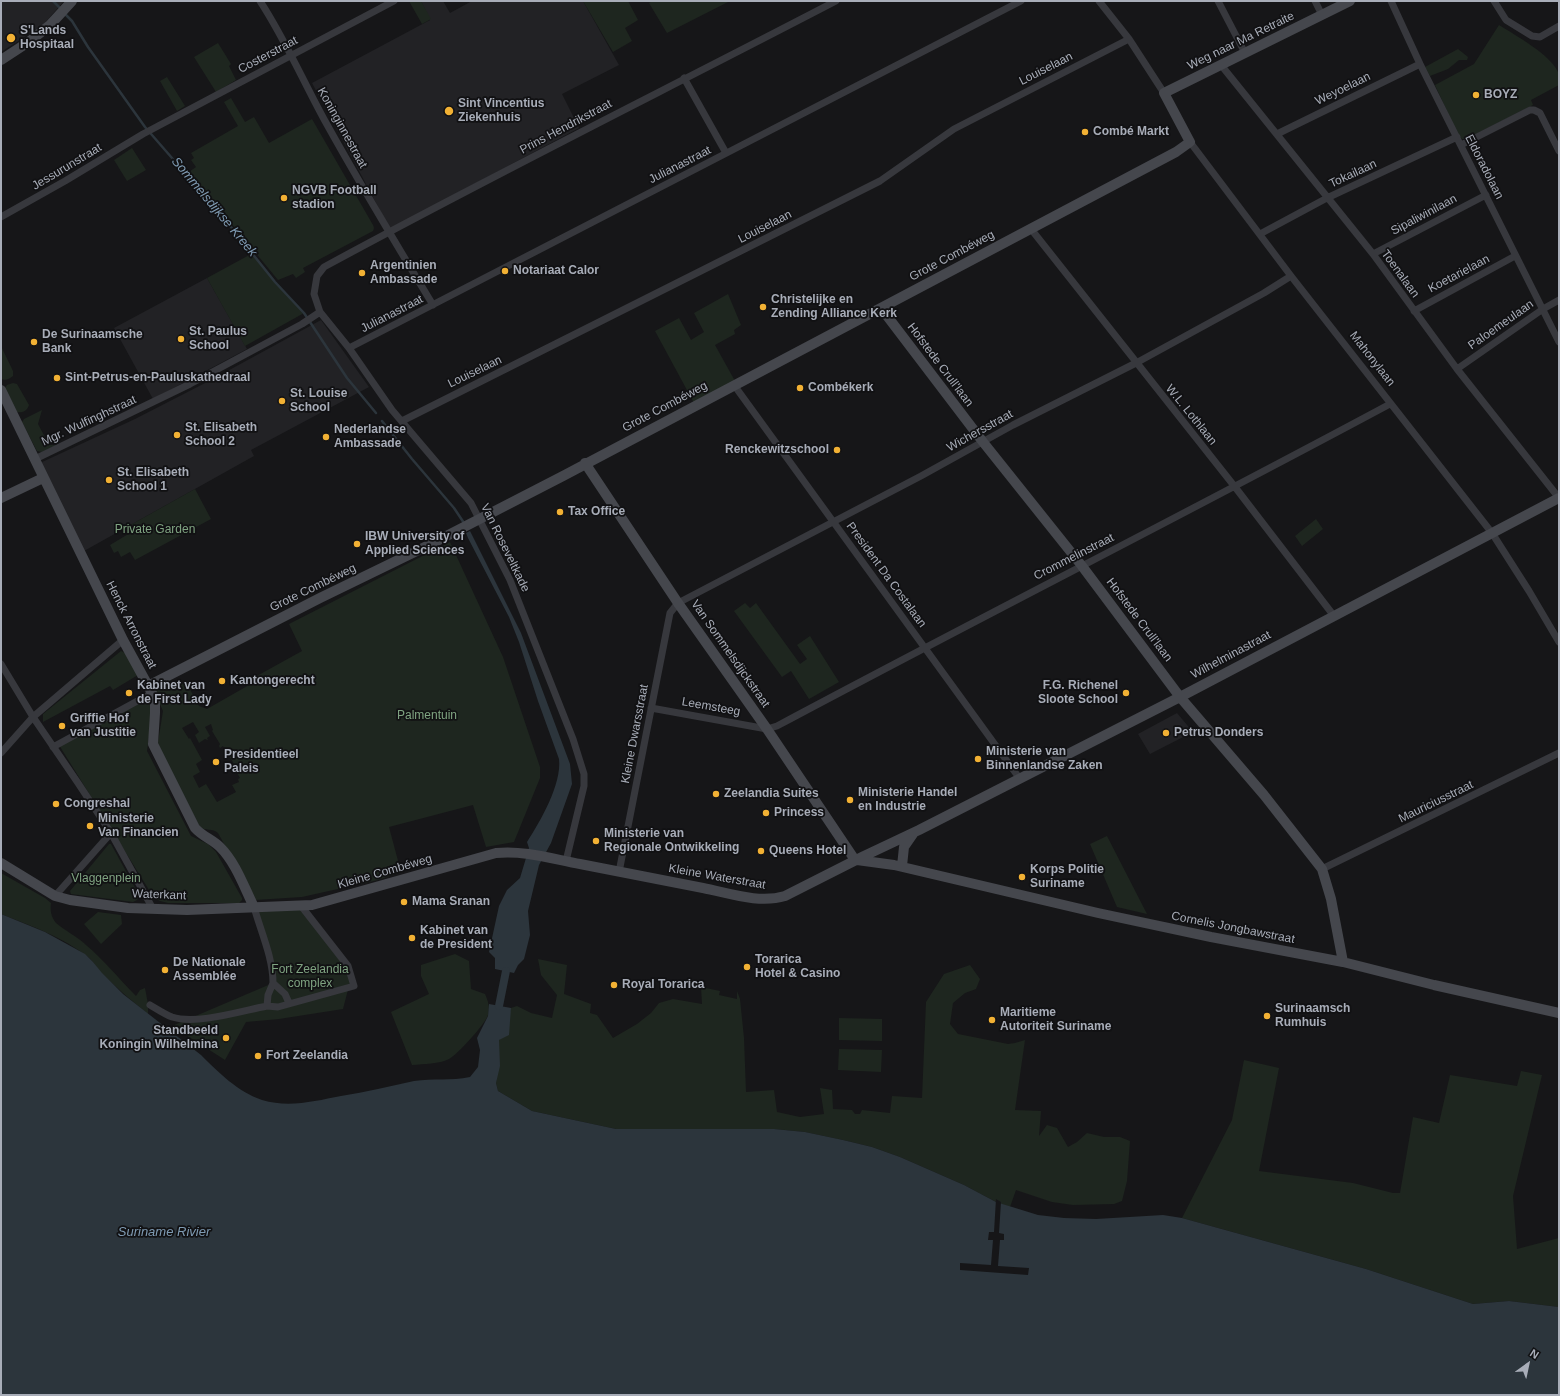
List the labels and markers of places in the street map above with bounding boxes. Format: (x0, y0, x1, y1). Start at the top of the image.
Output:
place label: S'Lands Hospitaal (20, 24, 74, 52)
marker: S'Lands Hospitaal (5, 32, 17, 44)
place label: BOYZ (1484, 88, 1517, 102)
marker: BOYZ (1471, 90, 1481, 100)
place label: Sint Vincentius Ziekenhuis (458, 97, 544, 125)
marker: Sint Vincentius Ziekenhuis (443, 105, 455, 117)
place label: Combé Markt (1093, 125, 1169, 139)
marker: Combé Markt (1080, 127, 1090, 137)
place label: NGVB Football stadion (292, 184, 377, 212)
marker: NGVB Football stadion (279, 193, 289, 203)
place label: Argentinien Ambassade (370, 259, 437, 287)
place label: Notariaat Calor (513, 264, 599, 278)
marker: Notariaat Calor (500, 266, 510, 276)
marker: Argentinien Ambassade (357, 268, 367, 278)
place label: Christelijke en Zending Alliance Kerk (771, 293, 897, 321)
marker: Christelijke en Zending Alliance Kerk (758, 302, 768, 312)
place label: St. Paulus School (189, 325, 247, 353)
place label: De Surinaamsche Bank (42, 328, 143, 356)
marker: St. Paulus School (176, 334, 186, 344)
marker: De Surinaamsche Bank (29, 337, 39, 347)
place label: Sint-Petrus-en-Pauluskathedraal (65, 371, 250, 385)
marker: Sint-Petrus-en-Pauluskathedraal (52, 373, 62, 383)
place label: Combékerk (808, 381, 873, 395)
marker: Combékerk (795, 383, 805, 393)
place label: St. Louise School (290, 387, 347, 415)
marker: St. Louise School (277, 396, 287, 406)
place label: St. Elisabeth School 2 (185, 421, 257, 449)
place label: Nederlandse Ambassade (334, 423, 406, 451)
marker: St. Elisabeth School 2 (172, 430, 182, 440)
marker: Nederlandse Ambassade (321, 432, 331, 442)
place label: Renckewitzschool (725, 443, 829, 457)
marker: Renckewitzschool (832, 445, 842, 455)
place label: St. Elisabeth School 1 (117, 466, 189, 494)
marker: St. Elisabeth School 1 (104, 475, 114, 485)
place label: Tax Office (568, 505, 625, 519)
marker: Tax Office (555, 507, 565, 517)
place label: IBW University of Applied Sciences (365, 530, 464, 558)
marker: IBW University of Applied Sciences (352, 539, 362, 549)
place label: Kantongerecht (230, 674, 315, 688)
marker: Kantongerecht (217, 676, 227, 686)
place label: Kabinet van de First Lady (137, 679, 212, 707)
place label: F.G. Richenel Sloote School (1038, 679, 1118, 707)
marker: Kabinet van de First Lady (124, 688, 134, 698)
marker: F.G. Richenel Sloote School (1121, 688, 1131, 698)
place label: Griffie Hof van Justitie (70, 712, 136, 740)
marker: Griffie Hof van Justitie (57, 721, 67, 731)
place label: Petrus Donders (1174, 726, 1263, 740)
marker: Petrus Donders (1161, 728, 1171, 738)
place label: Ministerie van Binnenlandse Zaken (986, 745, 1103, 773)
place label: Presidentieel Paleis (224, 748, 299, 776)
marker: Ministerie van Binnenlandse Zaken (973, 754, 983, 764)
marker: Presidentieel Paleis (211, 757, 221, 767)
place label: Ministerie Handel en Industrie (858, 786, 957, 814)
place label: Zeelandia Suites (724, 787, 819, 801)
marker: Zeelandia Suites (711, 789, 721, 799)
marker: Ministerie Handel en Industrie (845, 795, 855, 805)
place label: Congreshal (64, 797, 130, 811)
marker: Congreshal (51, 799, 61, 809)
place label: Princess (774, 806, 824, 820)
marker: Princess (761, 808, 771, 818)
place label: Ministerie Van Financien (98, 812, 179, 840)
marker: Ministerie Van Financien (85, 821, 95, 831)
place label: Ministerie van Regionale Ontwikkeling (604, 827, 739, 855)
marker: Ministerie van Regionale Ontwikkeling (591, 836, 601, 846)
place label: Queens Hotel (769, 844, 846, 858)
marker: Queens Hotel (756, 846, 766, 856)
place label: Korps Politie Suriname (1030, 863, 1104, 891)
marker: Korps Politie Suriname (1017, 872, 1027, 882)
place label: Mama Sranan (412, 895, 490, 909)
marker: Mama Sranan (399, 897, 409, 907)
place label: Kabinet van de President (420, 924, 492, 952)
marker: Kabinet van de President (407, 933, 417, 943)
place label: Torarica Hotel & Casino (755, 953, 840, 981)
place label: De Nationale Assemblée (173, 956, 246, 984)
marker: Torarica Hotel & Casino (742, 962, 752, 972)
marker: De Nationale Assemblée (160, 965, 170, 975)
place label: Royal Torarica (622, 978, 704, 992)
marker: Royal Torarica (609, 980, 619, 990)
place label: Surinaamsch Rumhuis (1275, 1002, 1350, 1030)
place label: Maritieme Autoriteit Suriname (1000, 1006, 1111, 1034)
marker: Surinaamsch Rumhuis (1262, 1011, 1272, 1021)
marker: Maritieme Autoriteit Suriname (987, 1015, 997, 1025)
place label: Standbeeld Koningin Wilhelmina (99, 1024, 218, 1052)
marker: Standbeeld Koningin Wilhelmina (221, 1033, 231, 1043)
place label: Fort Zeelandia (266, 1049, 348, 1063)
marker: Fort Zeelandia (253, 1051, 263, 1061)

